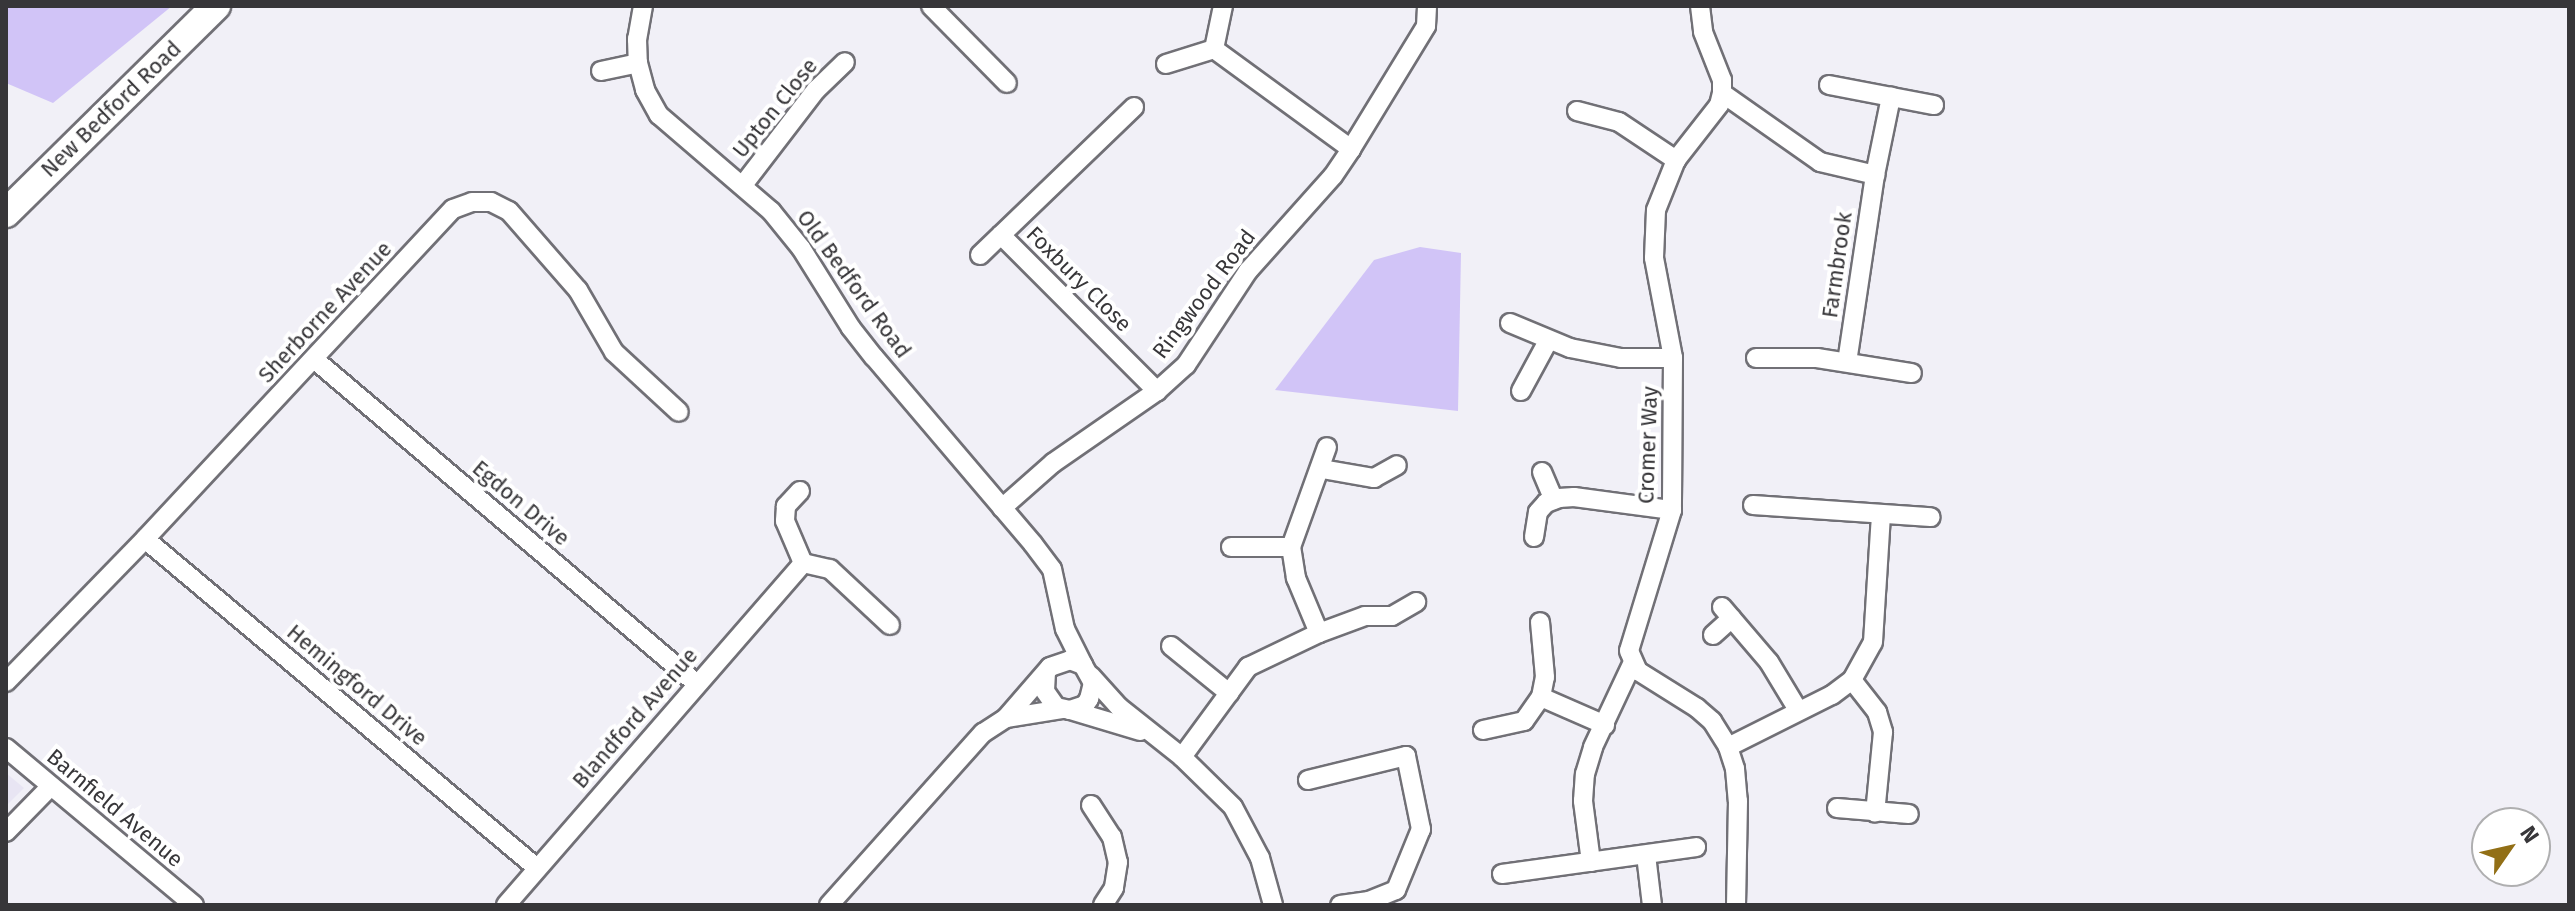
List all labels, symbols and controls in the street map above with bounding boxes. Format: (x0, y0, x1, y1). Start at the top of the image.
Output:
street label: New Bedford Road (35, 35, 187, 183)
street label: Upton Close (727, 53, 823, 163)
street label: Old Bedford Road (791, 205, 917, 363)
street label: Farmbrook (1817, 210, 1857, 320)
street label: Foxbury Close (1021, 221, 1137, 337)
street label: Ringwood Road (1147, 224, 1261, 364)
street label: Sherborne Avenue (253, 236, 397, 388)
street label: Cromer Way (1633, 386, 1663, 504)
street label: Egdon Drive (467, 455, 575, 551)
street label: Hemingford Drive (282, 619, 432, 751)
street label: Blandford Avenue (567, 642, 703, 794)
street label: Barnfield Avenue (42, 743, 188, 873)
north arrow (2471, 807, 2551, 887)
text: N (2514, 821, 2545, 848)

